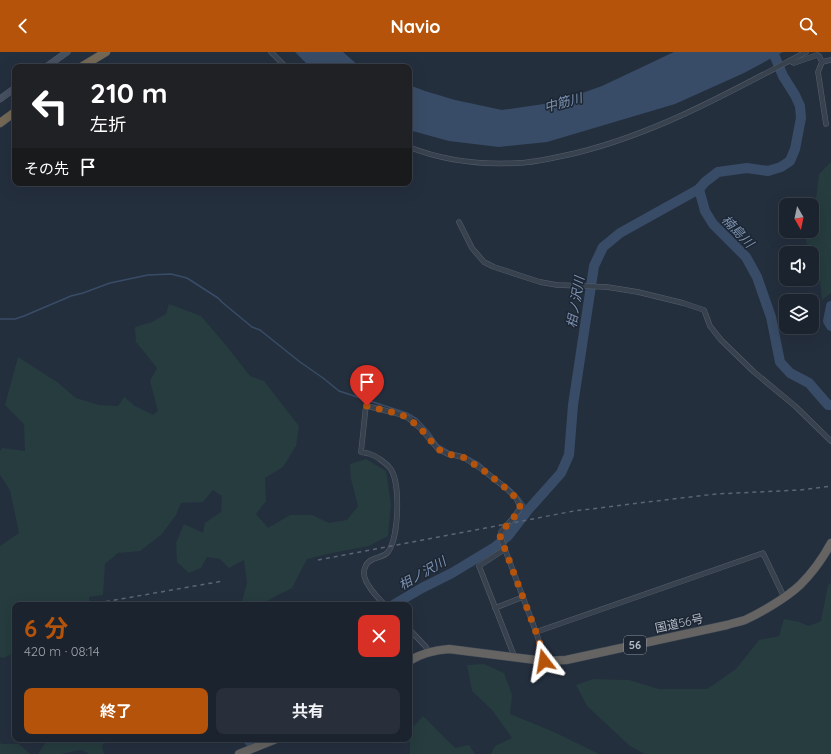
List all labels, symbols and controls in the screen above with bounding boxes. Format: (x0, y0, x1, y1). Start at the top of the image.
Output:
icon: back (12, 15, 34, 37)
text: Navio (391, 15, 440, 38)
icon: search (797, 15, 819, 37)
text: 210 m (90, 75, 168, 110)
icon: left (24, 80, 76, 132)
water label: 中筋川 (542, 89, 586, 115)
text: 左折 (90, 113, 126, 136)
icon: arrive (77, 156, 99, 178)
text: その先 (24, 159, 69, 178)
north arrow (779, 198, 819, 238)
map controls (779, 198, 819, 334)
water label: 楠島川 (719, 211, 759, 252)
button: sound (779, 246, 819, 286)
water label: 相ノ沢川 (563, 273, 587, 329)
button: layers (779, 294, 819, 334)
pin (350, 365, 384, 406)
icon: arrive (356, 371, 378, 393)
water label: 相ノ沢川 (395, 552, 450, 593)
street label: 国道56号 (653, 611, 705, 635)
text: 6 分 (24, 613, 68, 643)
button: close (358, 615, 400, 657)
road number: 56 (624, 636, 646, 654)
position arrow (523, 640, 565, 682)
text: 420 m · 08:14 (24, 643, 99, 659)
button: 終了 (24, 688, 208, 734)
button: 共有 (216, 688, 400, 734)

